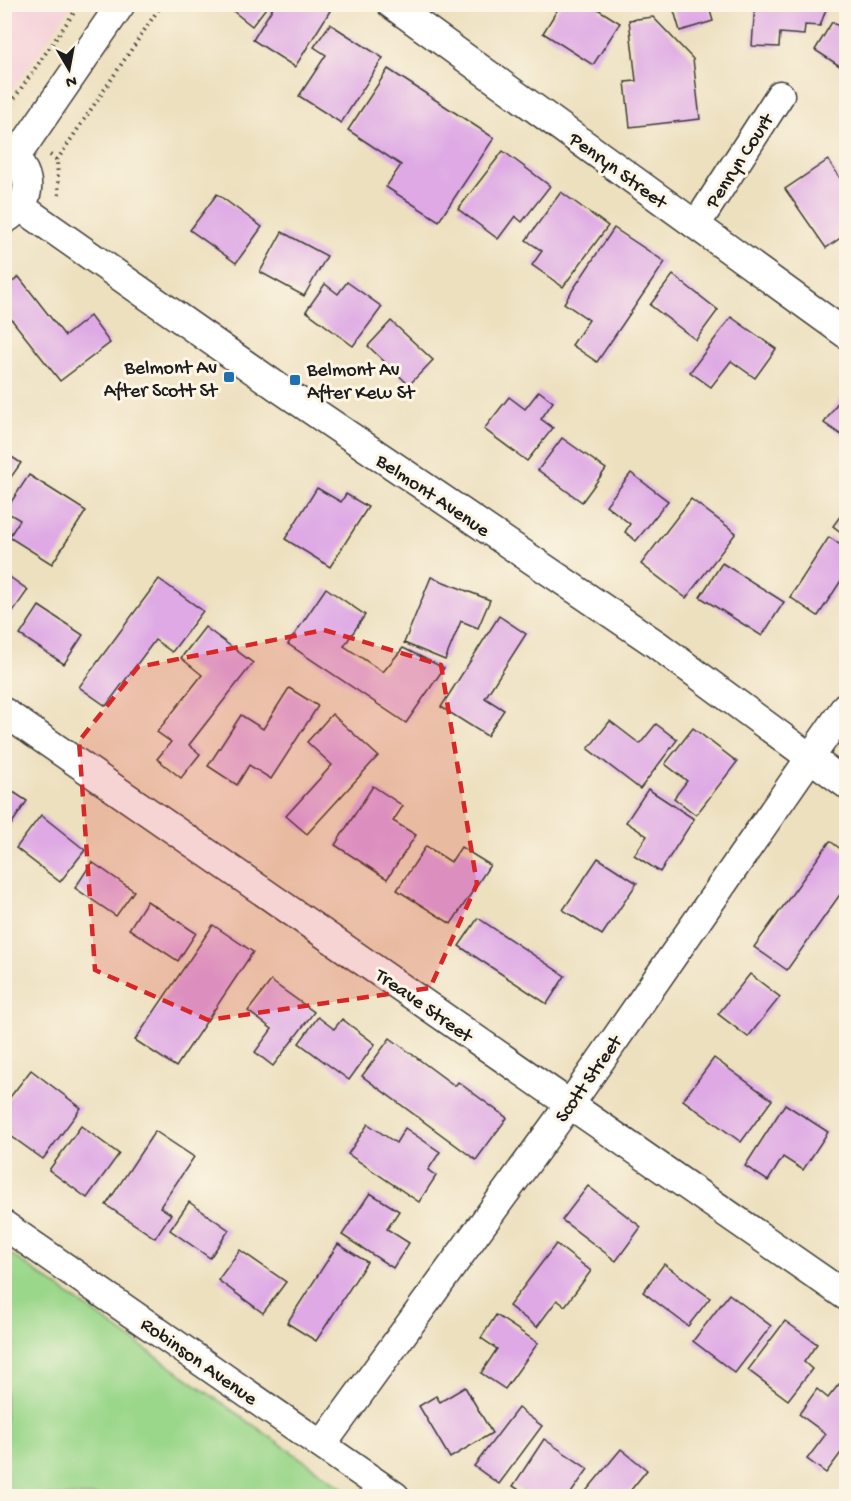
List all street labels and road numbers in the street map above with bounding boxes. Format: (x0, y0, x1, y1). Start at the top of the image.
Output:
street label: Penryn Court (701, 109, 781, 214)
street label: Penryn Street (563, 128, 672, 216)
street label: Belmont Avenue (370, 450, 494, 544)
street label: Treave Street (369, 964, 478, 1050)
street label: Scott Street (552, 1031, 629, 1128)
street label: Robinson Avenue (135, 1314, 261, 1412)

